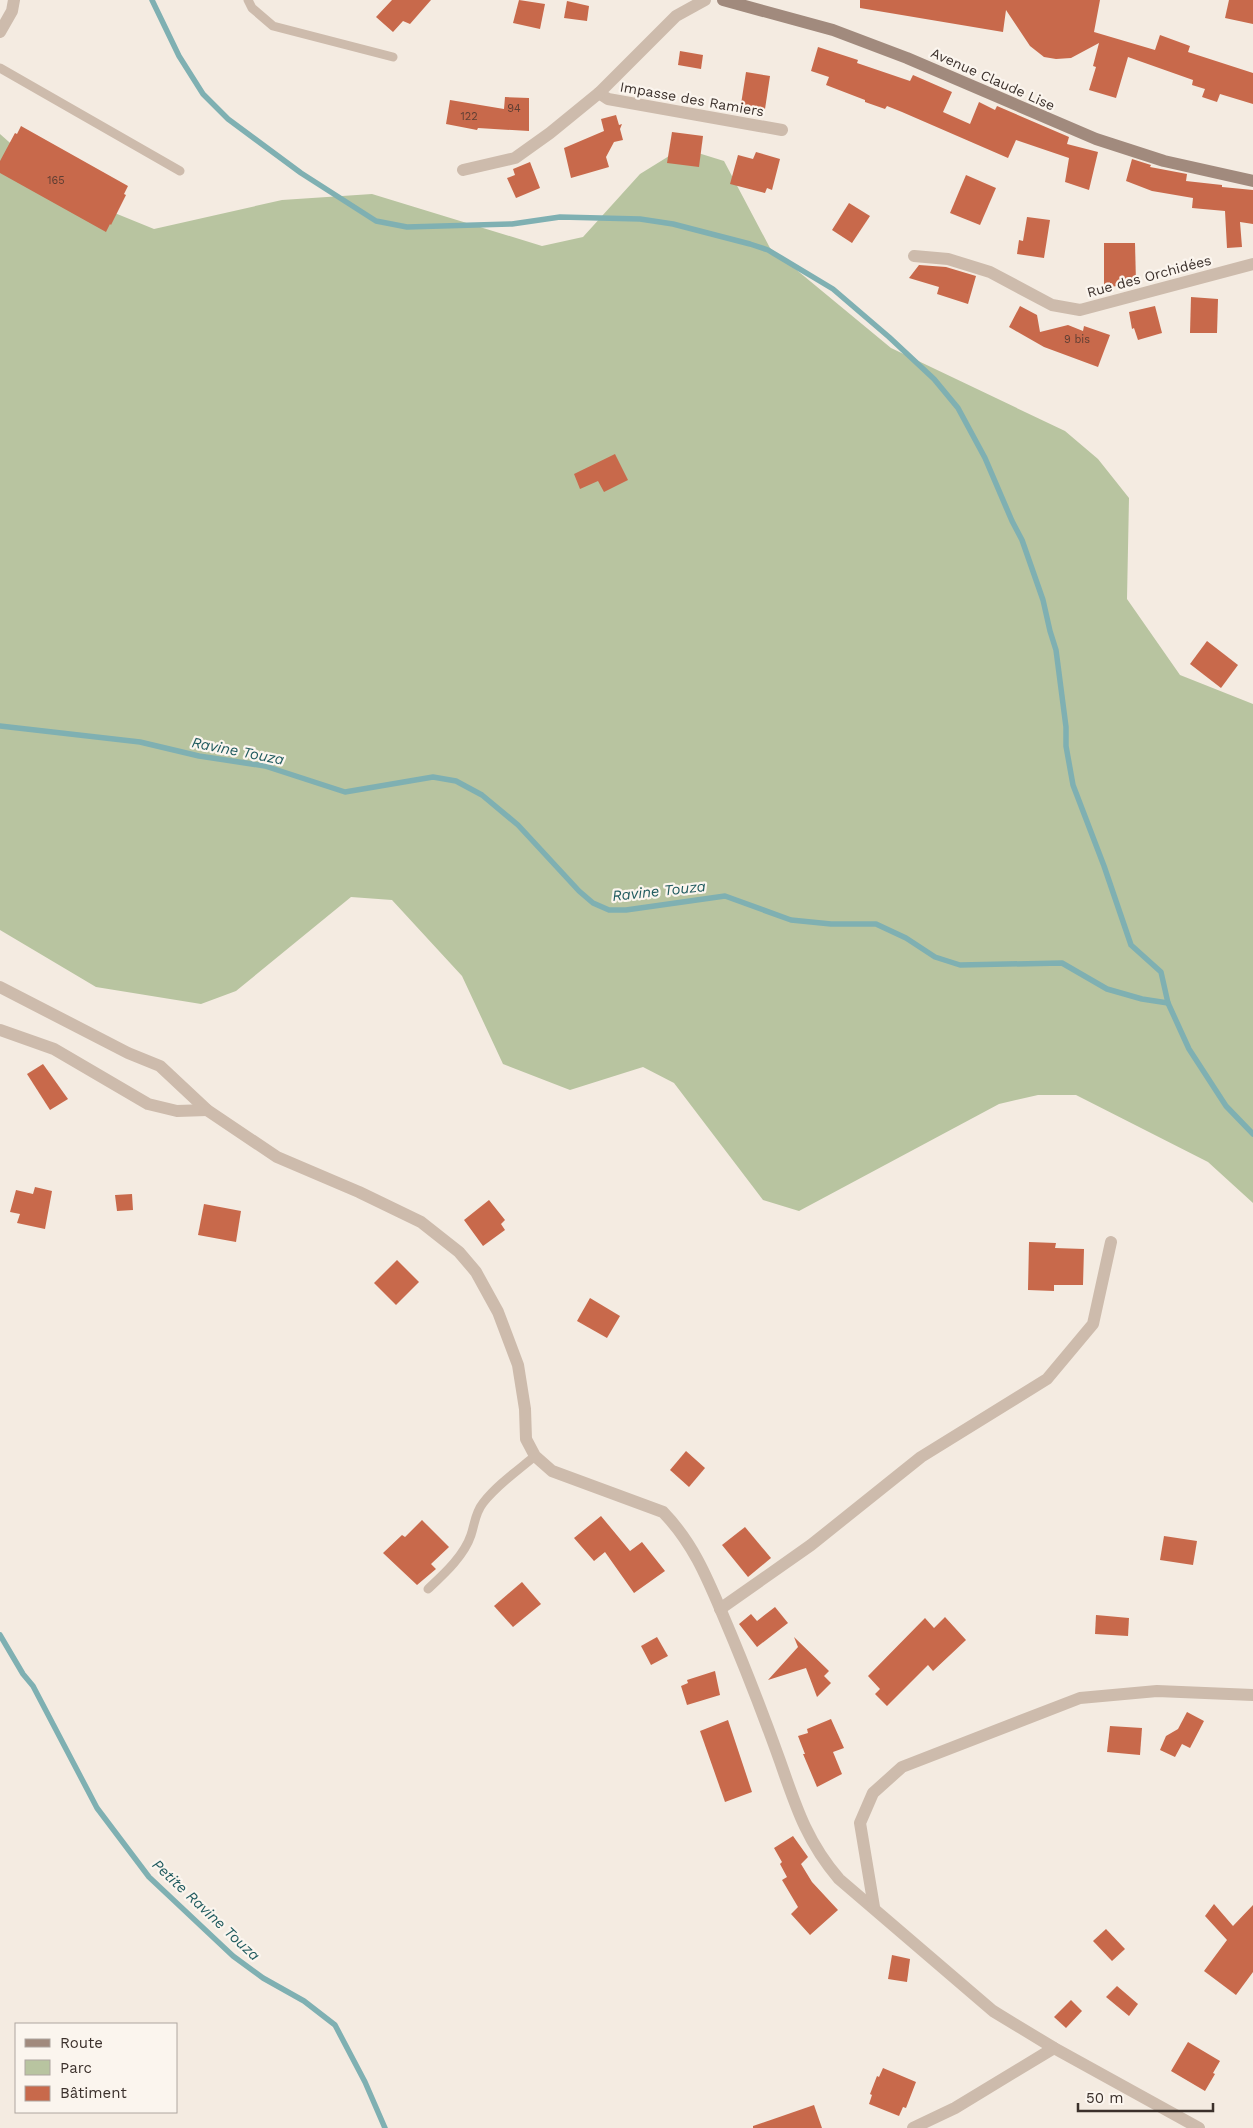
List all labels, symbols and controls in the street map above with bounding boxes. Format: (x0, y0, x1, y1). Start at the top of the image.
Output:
street label: Avenue Claude Lise (929, 44, 1057, 114)
street label: Impasse des Ramiers (619, 78, 765, 120)
house number: 94 (507, 102, 521, 115)
house number: 122 (460, 110, 478, 123)
house number: 165 (47, 174, 65, 187)
street label: Rue des Orchidées (1085, 252, 1213, 300)
house number: 9 bis (1064, 333, 1090, 346)
water label: Ravine Touza (190, 733, 286, 769)
water label: Ravine Touza (611, 877, 707, 905)
water label: Petite Ravine Touza (148, 1855, 264, 1965)
legend (15, 2023, 178, 2113)
text: Route (60, 2034, 103, 2052)
text: Parc (60, 2059, 92, 2077)
scale bar (1078, 2080, 1213, 2112)
text: Bâtiment (60, 2084, 127, 2102)
text: 50 m (1086, 2089, 1123, 2107)

